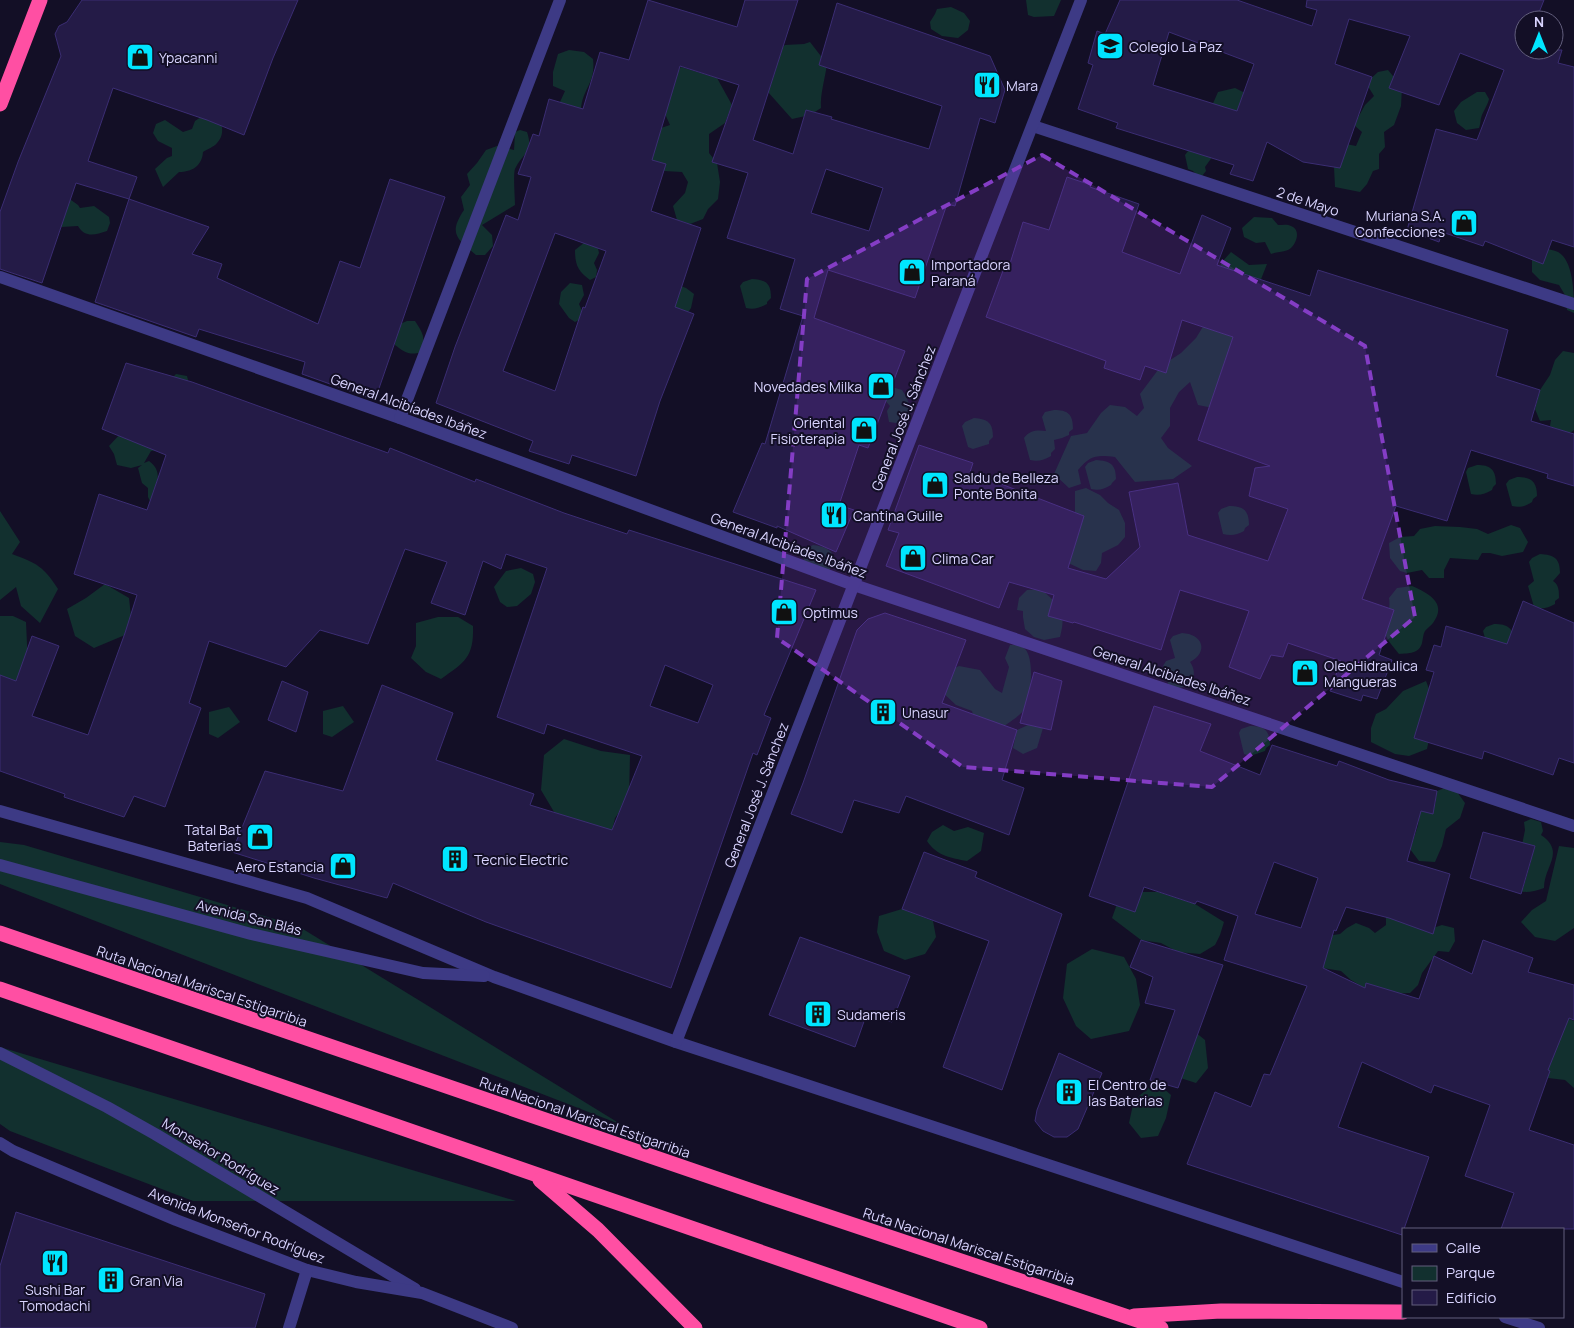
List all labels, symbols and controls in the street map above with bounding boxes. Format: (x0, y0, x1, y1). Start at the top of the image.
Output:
north arrow (1514, 10, 1564, 60)
text: N (1534, 12, 1544, 31)
school or university icon: Colegio La Paz (1095, 31, 1125, 61)
place label: Colegio La Paz (1129, 37, 1222, 56)
shop icon: Ypacanni (125, 42, 155, 72)
place label: Ypacanni (159, 48, 218, 67)
restaurant icon: Mara (972, 70, 1002, 100)
place label: Mara (1006, 76, 1038, 95)
street label: 2 de Mayo (1274, 182, 1342, 220)
place label: Muriana S.A. Confecciones (1355, 206, 1445, 241)
shop icon: Muriana S.A. Confecciones (1449, 208, 1479, 238)
place label: Importadora Paraná (931, 255, 1010, 290)
shop icon: Importadora Paraná (897, 257, 927, 287)
street label: General José J. Sánchez (866, 343, 940, 493)
street label: General Alcibíades Ibáñez (328, 369, 490, 443)
shop icon: Novedades Milka (866, 371, 896, 401)
place label: Novedades Milka (754, 377, 862, 396)
place label: Oriental Fisioterapia (770, 413, 845, 448)
shop icon: Oriental Fisioterapia (849, 415, 879, 445)
place label: Saldu de Belleza Ponte Bonita (954, 468, 1059, 503)
shop icon: Saldu de Belleza Ponte Bonita (920, 470, 950, 500)
restaurant icon: Cantina Guille (819, 500, 849, 530)
place label: Cantina Guille (853, 506, 943, 525)
street label: General Alcibíades Ibáñez (708, 508, 870, 582)
shop icon: Clima Car (898, 543, 928, 573)
place label: Clima Car (932, 549, 994, 568)
shop icon: Optimus (769, 597, 799, 627)
place label: Optimus (803, 603, 858, 622)
street label: General Alcibíades Ibáñez (1091, 640, 1253, 710)
place label: OleoHidraulica Mangueras (1324, 656, 1418, 691)
shop icon: OleoHidraulica Mangueras (1290, 658, 1320, 688)
building icon: Unasur (868, 697, 898, 727)
place label: Unasur (902, 703, 949, 722)
street label: General José J. Sánchez (719, 720, 793, 870)
place label: Tatal Bat Baterias (184, 820, 241, 855)
shop icon: Tatal Bat Baterias (245, 822, 275, 852)
building icon: Tecnic Electric (440, 844, 470, 874)
place label: Tecnic Electric (474, 850, 568, 869)
shop icon: Aero Estancia (328, 851, 358, 881)
place label: Aero Estancia (235, 857, 324, 876)
street label: Avenida San Blás (194, 895, 304, 939)
street label: Ruta Nacional Mariscal Estigarribia (94, 941, 310, 1031)
building icon: Sudameris (803, 999, 833, 1029)
place label: Sudameris (837, 1005, 906, 1024)
street label: Ruta Nacional Mariscal Estigarribia (477, 1072, 693, 1162)
place label: El Centro de las Baterias (1088, 1075, 1166, 1110)
building icon: El Centro de las Baterias (1054, 1077, 1084, 1107)
street label: Monseñor Rodríguez (159, 1113, 283, 1199)
street label: Avenida Monseñor Rodríguez (146, 1182, 328, 1268)
street label: Ruta Nacional Mariscal Estigarribia (861, 1203, 1077, 1289)
legend (1402, 1228, 1564, 1318)
text: Calle (1446, 1237, 1481, 1258)
restaurant icon: Sushi Bar Tomodachi (40, 1248, 70, 1278)
text: Parque (1446, 1262, 1495, 1283)
building icon: Gran Via (96, 1265, 126, 1295)
place label: Gran Via (130, 1271, 183, 1290)
place label: Sushi Bar Tomodachi (19, 1280, 91, 1315)
text: Edificio (1446, 1287, 1497, 1308)

